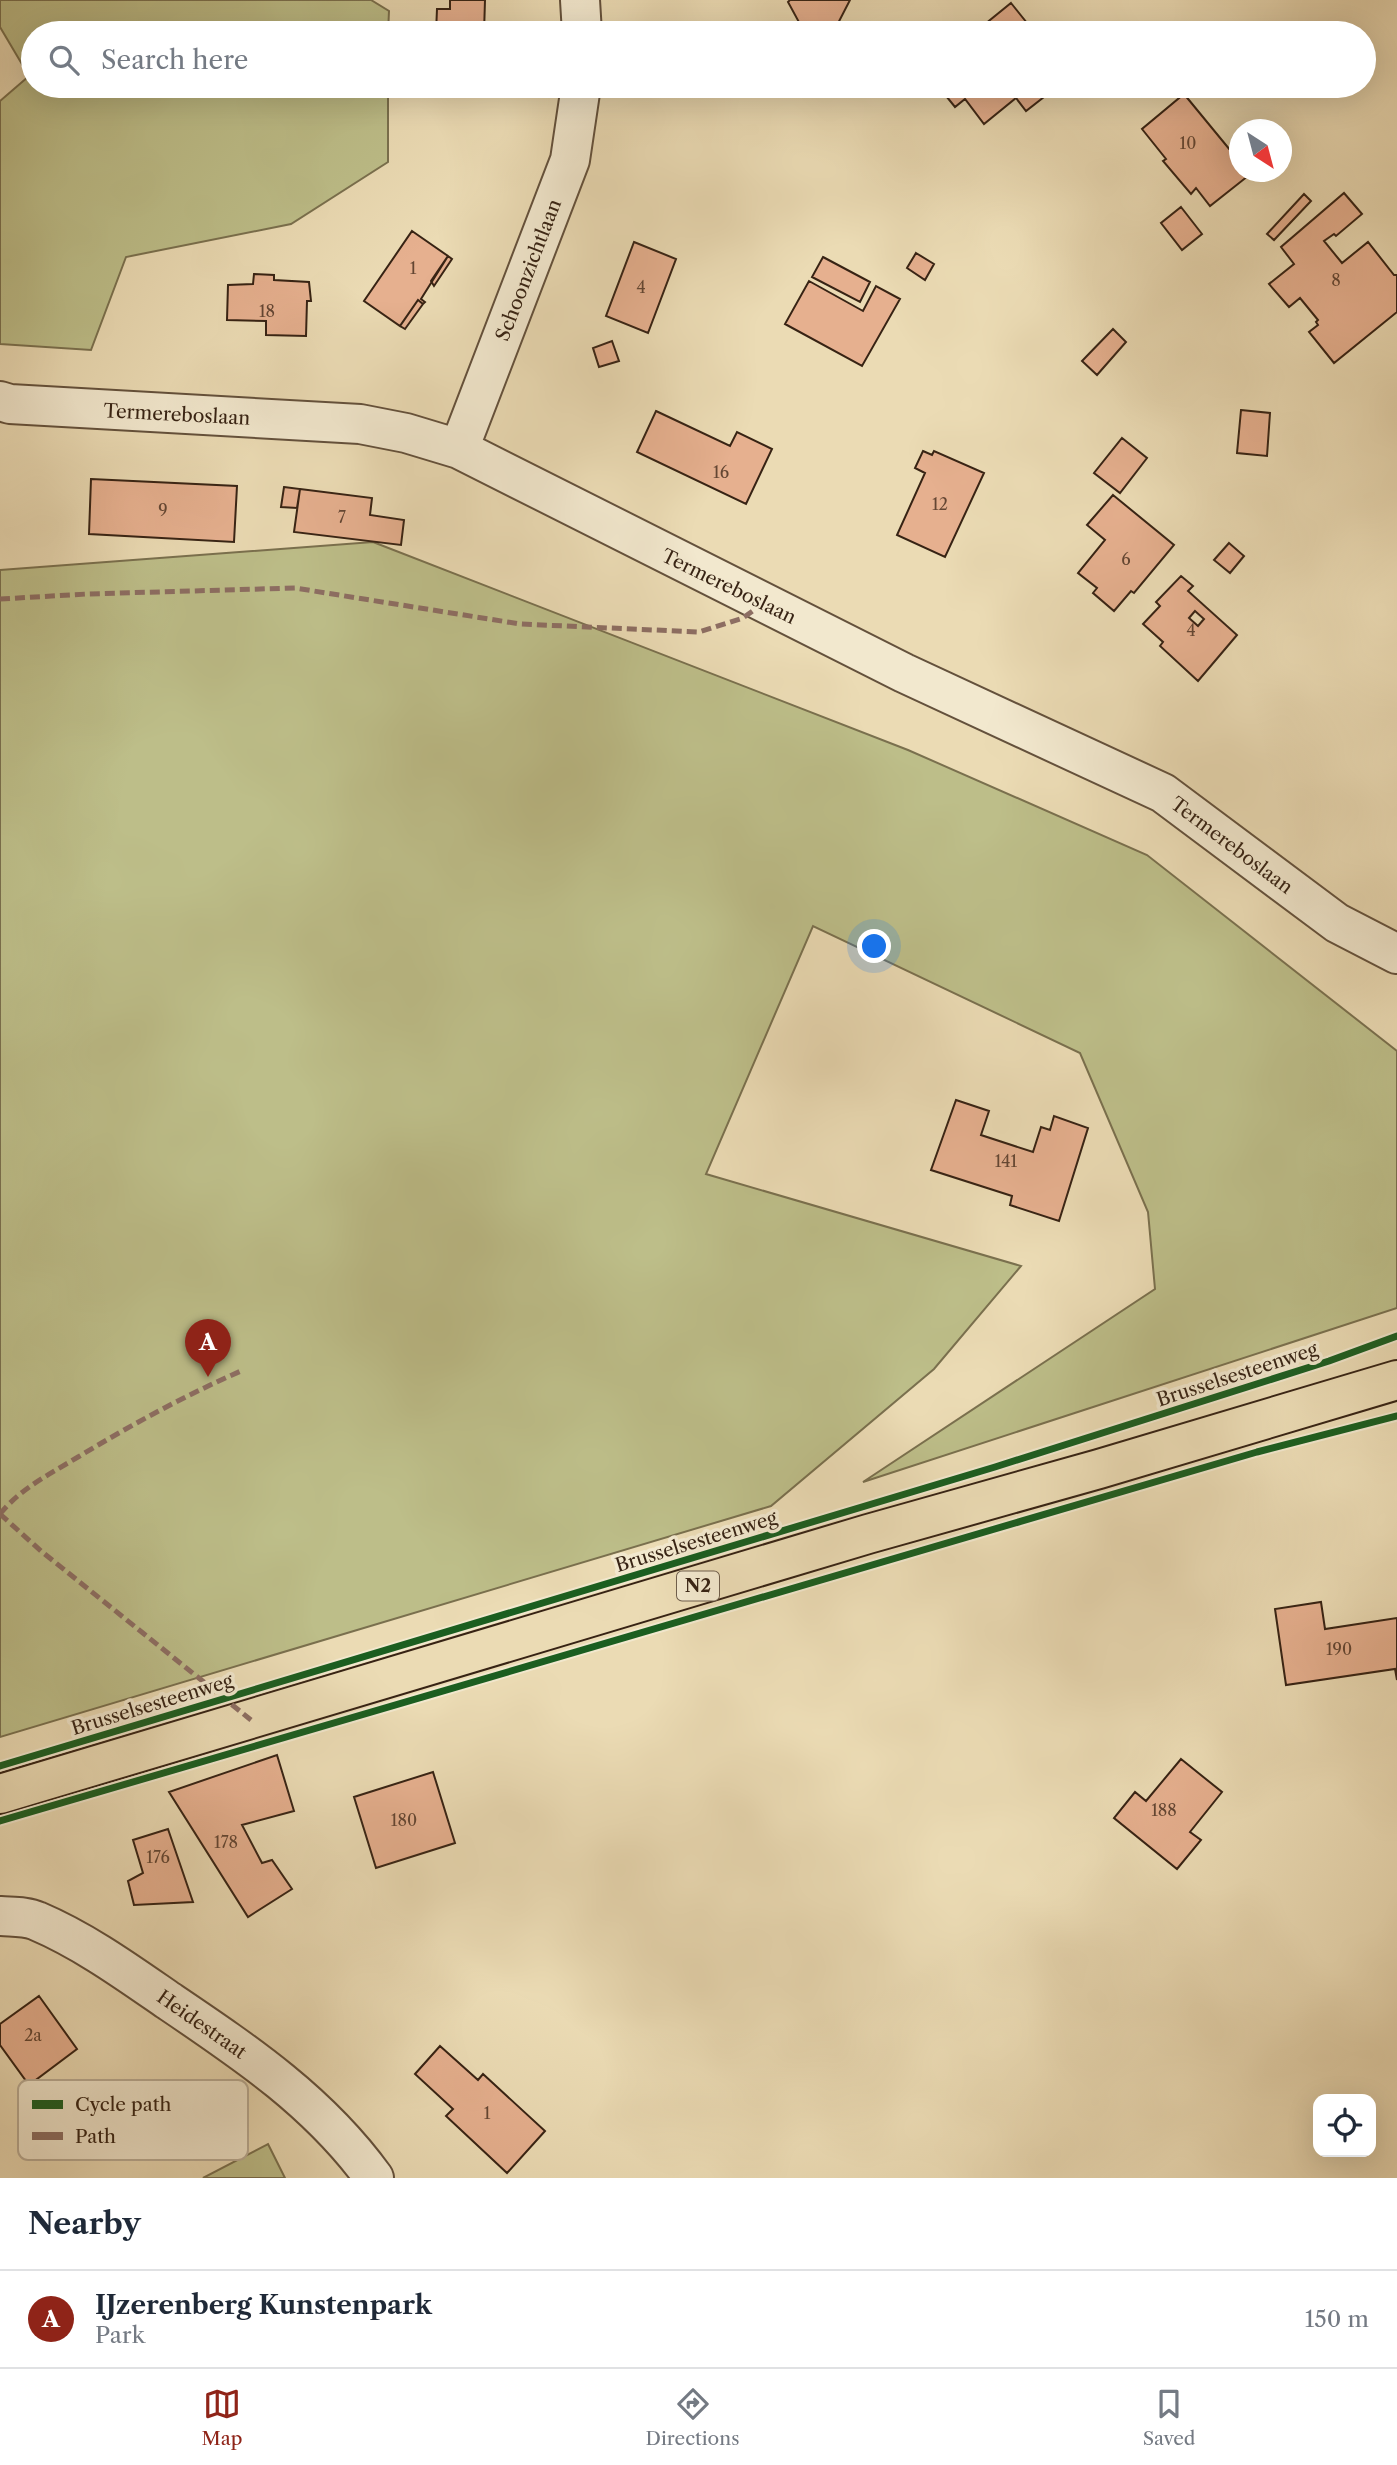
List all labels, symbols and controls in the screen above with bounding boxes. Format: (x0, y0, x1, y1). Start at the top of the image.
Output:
search box (21, 21, 1376, 98)
icon: search (45, 41, 83, 79)
text: Search here (101, 44, 248, 76)
north arrow (1229, 119, 1292, 182)
house number: 10 (1180, 133, 1196, 153)
street label: Schoonzichtlaan (491, 196, 566, 344)
house number: 1 (410, 258, 417, 278)
house number: 8 (1331, 270, 1341, 290)
house number: 4 (636, 277, 646, 297)
house number: 18 (259, 301, 275, 321)
street label: Termereboslaan (103, 399, 251, 430)
house number: 16 (713, 462, 729, 482)
house number: 12 (932, 494, 948, 514)
house number: 9 (158, 500, 168, 520)
house number: 7 (338, 507, 346, 527)
street label: Termereboslaan (658, 544, 800, 629)
house number: 6 (1121, 549, 1131, 569)
house number: 4 (1186, 620, 1196, 640)
street label: Termereboslaan (1166, 792, 1297, 899)
your location (857, 929, 891, 963)
house number: 141 (995, 1151, 1018, 1171)
pin: A (185, 1319, 231, 1377)
street label: Brusselsesteenweg (1154, 1337, 1322, 1411)
street label: Brusselsesteenweg (612, 1506, 781, 1577)
road number: N2 (677, 1572, 719, 1601)
house number: 190 (1326, 1639, 1352, 1659)
street label: Brusselsesteenweg (68, 1669, 237, 1740)
house number: 188 (1151, 1800, 1177, 1820)
house number: 180 (391, 1810, 417, 1830)
house number: 178 (214, 1832, 238, 1852)
house number: 176 (146, 1847, 170, 1867)
street label: Heidestraat (153, 1985, 251, 2064)
house number: 2a (24, 2025, 42, 2045)
legend (18, 2080, 248, 2160)
text: Cycle path (75, 2093, 171, 2116)
map controls (1313, 2094, 1376, 2157)
button: locate (1313, 2094, 1376, 2157)
house number: 1 (484, 2103, 491, 2123)
text: Path (75, 2125, 116, 2148)
text: Nearby (28, 2205, 141, 2242)
text: IJzerenberg Kunstenpark (95, 2289, 432, 2321)
text: A (42, 2305, 60, 2333)
text: 150 m (1305, 2305, 1369, 2333)
text: Park (95, 2321, 145, 2349)
tab: Map (202, 2385, 242, 2450)
tab: Directions (646, 2385, 739, 2450)
tab: Saved (1143, 2385, 1195, 2450)

